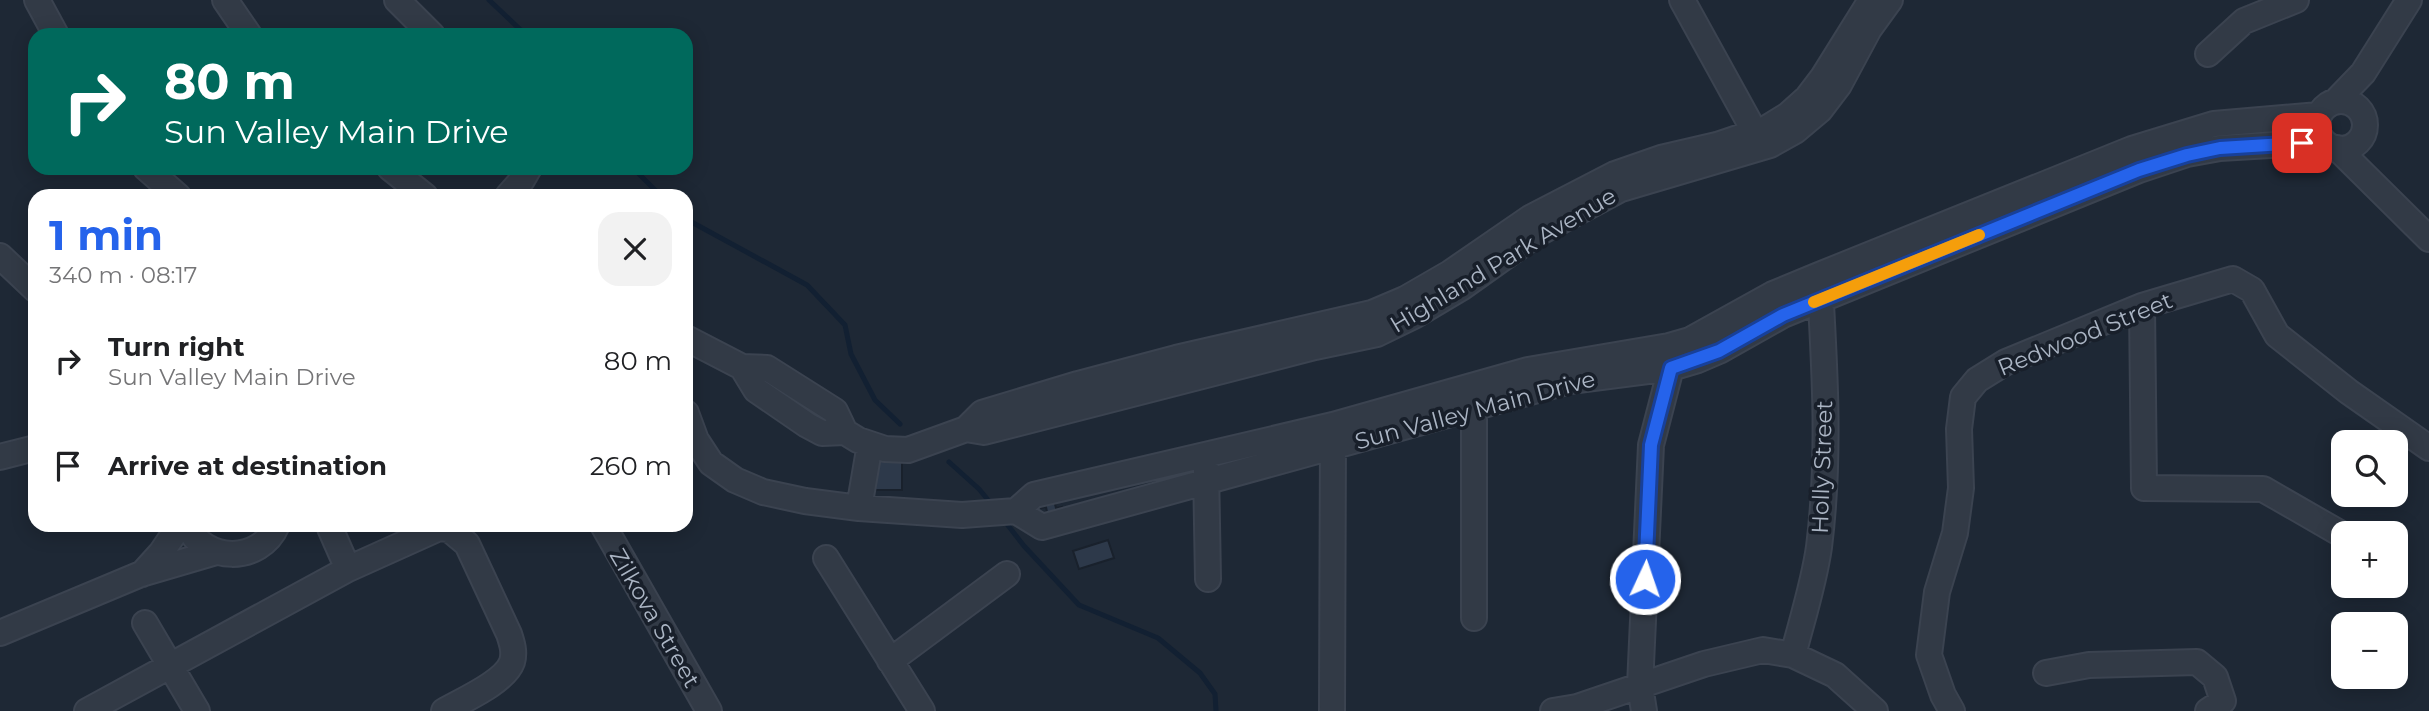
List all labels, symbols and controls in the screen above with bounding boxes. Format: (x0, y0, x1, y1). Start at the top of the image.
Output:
text: 80 m (164, 52, 295, 111)
icon: right (49, 56, 140, 147)
text: Sun Valley Main Drive (164, 112, 509, 151)
pin (2272, 113, 2332, 173)
icon: arrive (2283, 124, 2321, 162)
street label: Highland Park Avenue (1385, 181, 1621, 339)
text: 1 min (49, 209, 163, 261)
button: close (598, 212, 672, 286)
text: 340 m · 08:17 (49, 261, 197, 289)
street label: Redwood Street (1994, 286, 2176, 382)
text: Turn right (108, 331, 244, 363)
icon: right (49, 342, 87, 380)
text: 80 m (604, 345, 672, 377)
text: Sun Valley Main Drive (108, 363, 356, 391)
street label: Sun Valley Main Drive (1352, 364, 1598, 456)
street label: Holly Street (1806, 400, 1838, 534)
map controls (2331, 430, 2408, 689)
button: search (2331, 430, 2408, 507)
icon: arrive (49, 447, 87, 485)
text: Arrive at destination (108, 450, 387, 482)
text: 260 m (590, 450, 672, 482)
button: + (2331, 521, 2408, 598)
position arrow (1608, 542, 1682, 616)
street label: Zilkova Street (604, 544, 706, 692)
button: − (2331, 612, 2408, 689)

